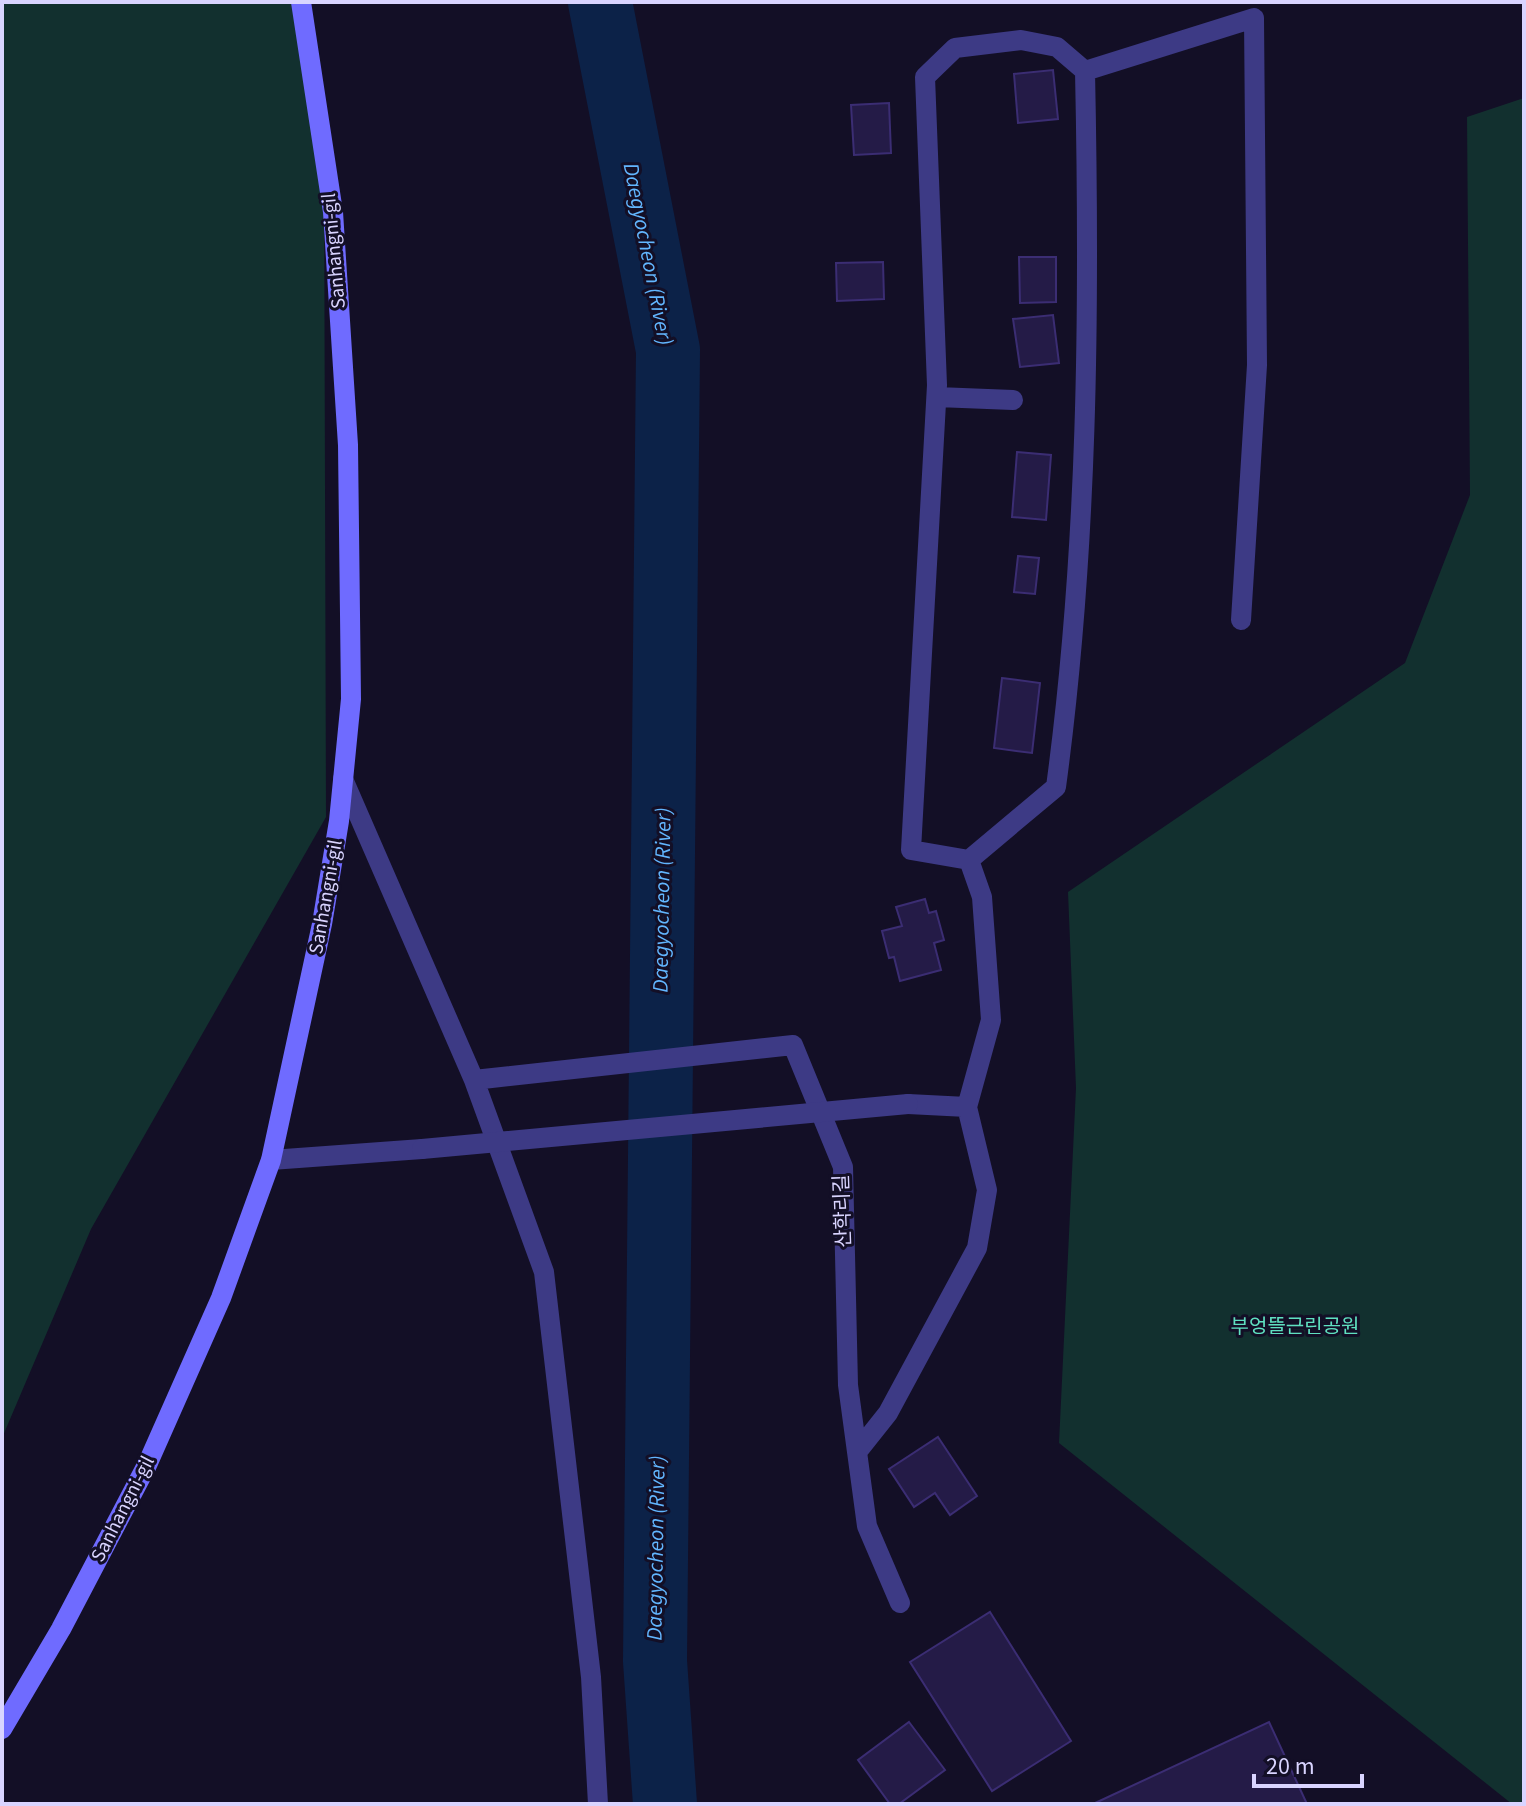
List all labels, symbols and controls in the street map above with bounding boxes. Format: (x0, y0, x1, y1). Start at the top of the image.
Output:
water label: Daegyocheon (River) (615, 160, 681, 348)
street label: Sanhangni-gil (315, 192, 353, 310)
water label: Daegyocheon (River) (644, 807, 680, 993)
street label: Sanhangni-gil (302, 838, 350, 956)
street label: 산학리길 (828, 1174, 858, 1248)
park label: 부엉뜰근린공원 (1231, 1313, 1359, 1341)
street label: Sanhangni-gil (84, 1451, 162, 1567)
water label: Daegyocheon (River) (638, 1455, 674, 1641)
scale bar (1254, 1738, 1362, 1788)
text: 20 m (1266, 1749, 1315, 1784)

